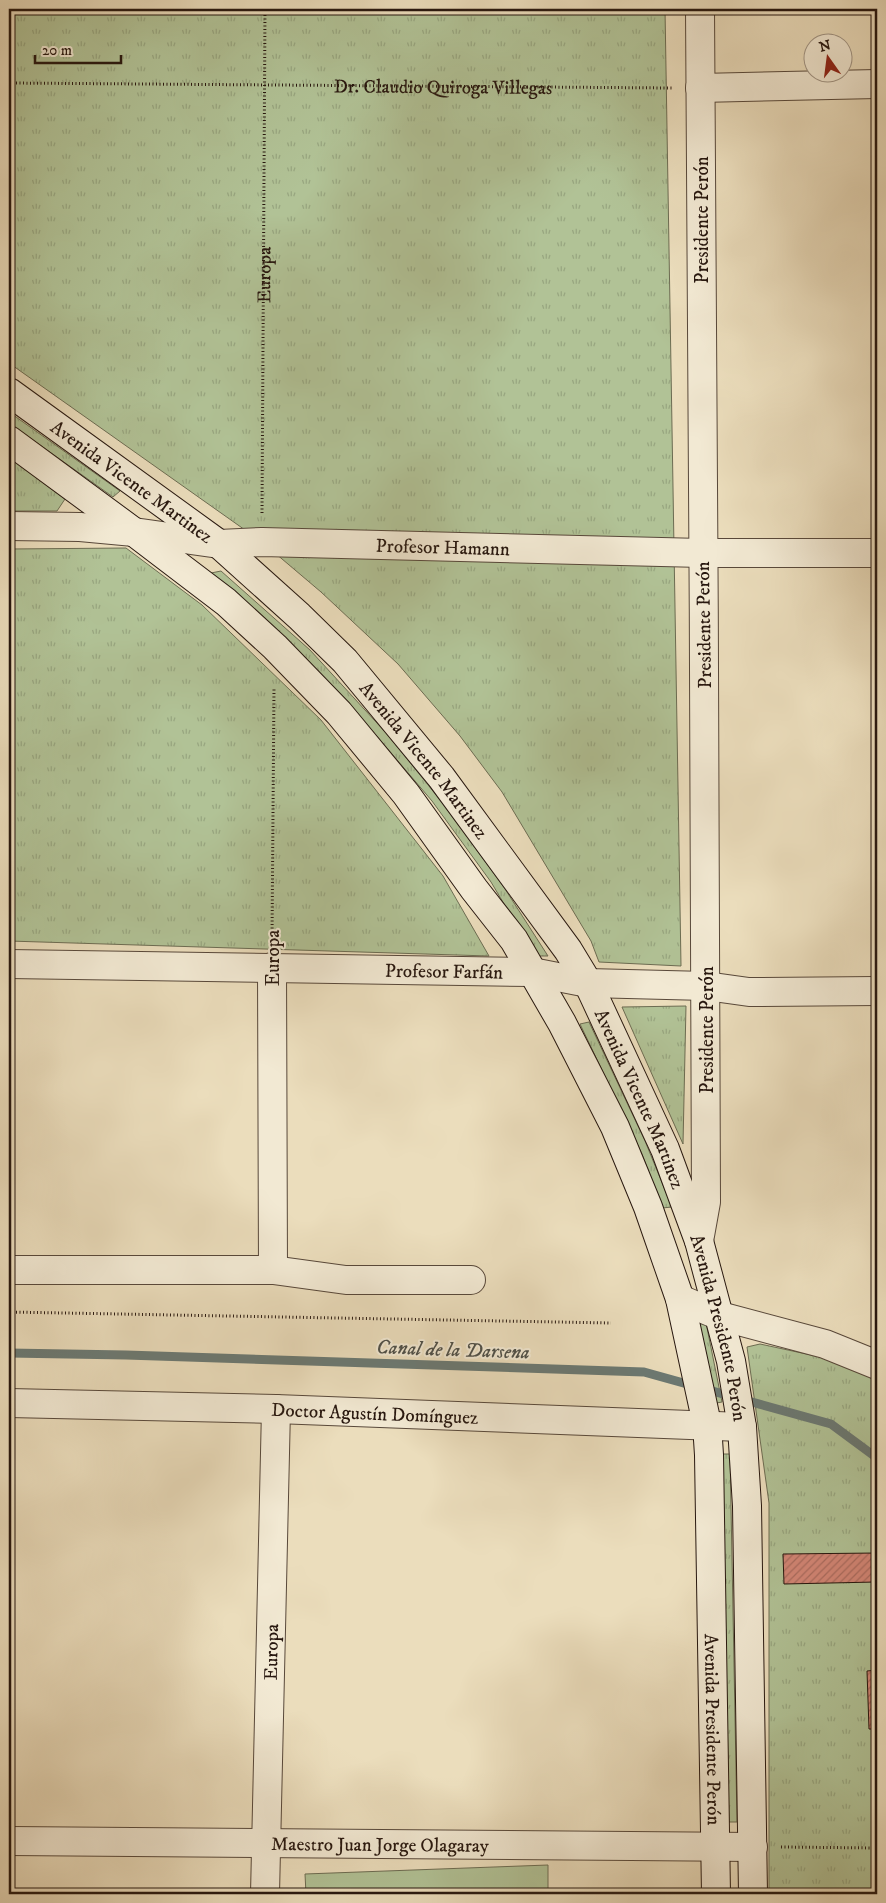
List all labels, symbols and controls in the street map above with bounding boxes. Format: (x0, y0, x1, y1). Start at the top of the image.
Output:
scale bar (35, 32, 121, 64)
north arrow (804, 32, 854, 82)
text: N (817, 36, 833, 56)
text: 20 m (42, 41, 72, 60)
street label: Dr. Claudio Quiroga Villegas (334, 75, 552, 100)
street label: Presidente Perón (691, 156, 714, 284)
street label: Europa (253, 247, 277, 303)
street label: Avenida Vicente Martinez (46, 416, 217, 549)
street label: Profesor Hamann (375, 535, 510, 561)
street label: Presidente Perón (692, 561, 717, 689)
street label: Avenida Vicente Martinez (354, 677, 493, 844)
street label: Europa (262, 930, 285, 986)
street label: Profesor Farfán (385, 960, 503, 985)
street label: Presidente Perón (696, 966, 719, 1094)
street label: Avenida Vicente Martinez (589, 1006, 689, 1192)
street label: Avenida Presidente Perón (684, 1231, 751, 1423)
water label: Canal de la Darsena (376, 1335, 530, 1366)
street label: Doctor Agustín Domínguez (271, 1399, 479, 1430)
street label: Europa (260, 1624, 284, 1681)
street label: Avenida Presidente Perón (699, 1633, 725, 1826)
street label: Maestro Juan Jorge Olagaray (271, 1833, 490, 1858)

